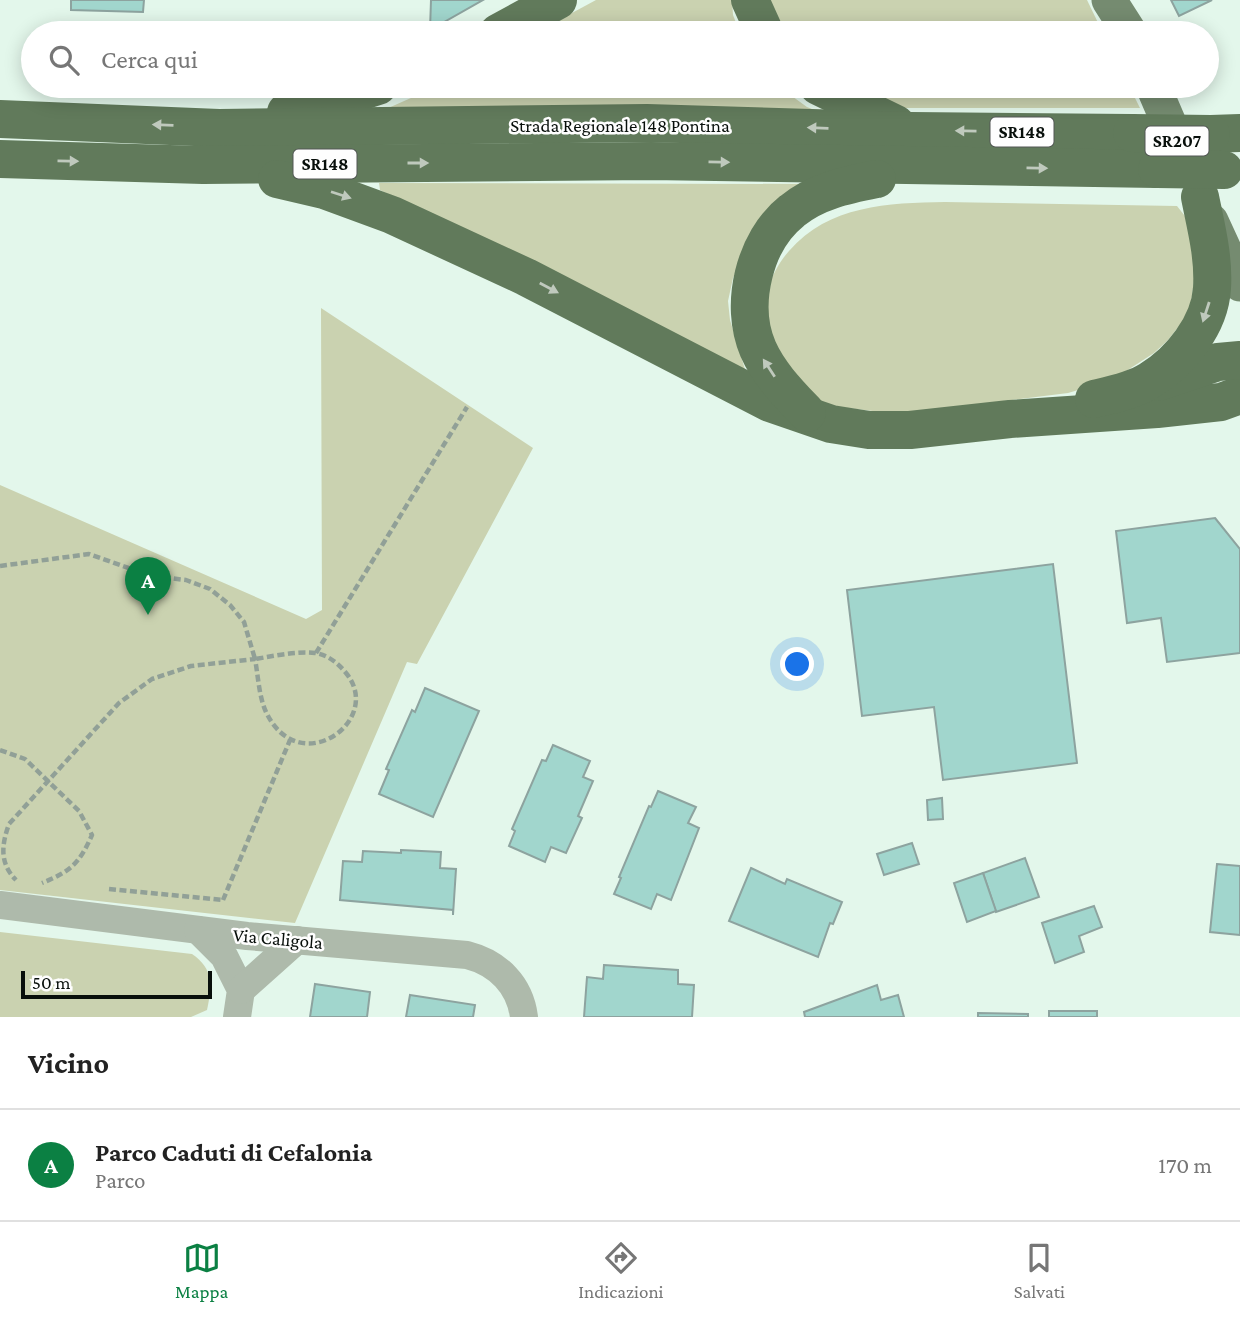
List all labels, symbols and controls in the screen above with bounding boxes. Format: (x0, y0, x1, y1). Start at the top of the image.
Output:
search box (21, 21, 1219, 98)
icon: search (45, 41, 83, 79)
text: Cerca qui (101, 45, 198, 74)
street label: Strada Regionale 148 Pontina (510, 115, 730, 136)
road number: SR148 (990, 118, 1054, 146)
one-way arrow (151, 120, 173, 131)
one-way arrow (807, 122, 829, 134)
one-way arrow (955, 125, 977, 137)
road number: SR207 (1146, 126, 1208, 156)
road number: SR148 (294, 149, 356, 178)
one-way arrow (57, 155, 79, 167)
one-way arrow (407, 157, 429, 169)
one-way arrow (708, 157, 730, 168)
one-way arrow (1026, 162, 1048, 174)
one-way arrow (331, 191, 352, 201)
one-way arrow (539, 282, 559, 294)
one-way arrow (1200, 301, 1211, 322)
one-way arrow (763, 359, 776, 378)
pin: A (125, 557, 171, 615)
your location (780, 647, 814, 681)
street label: Via Caligola (232, 924, 324, 953)
scale bar (21, 968, 212, 1000)
text: 50 m (32, 972, 71, 993)
text: Vicino (28, 1046, 109, 1079)
text: Parco Caduti di Cefalonia (95, 1138, 373, 1167)
text: A (44, 1152, 58, 1178)
text: 170 m (1158, 1152, 1212, 1178)
text: Parco (95, 1167, 145, 1193)
tab: Mappa (175, 1239, 228, 1302)
tab: Indicazioni (578, 1239, 664, 1302)
tab: Salvati (1014, 1239, 1065, 1302)

